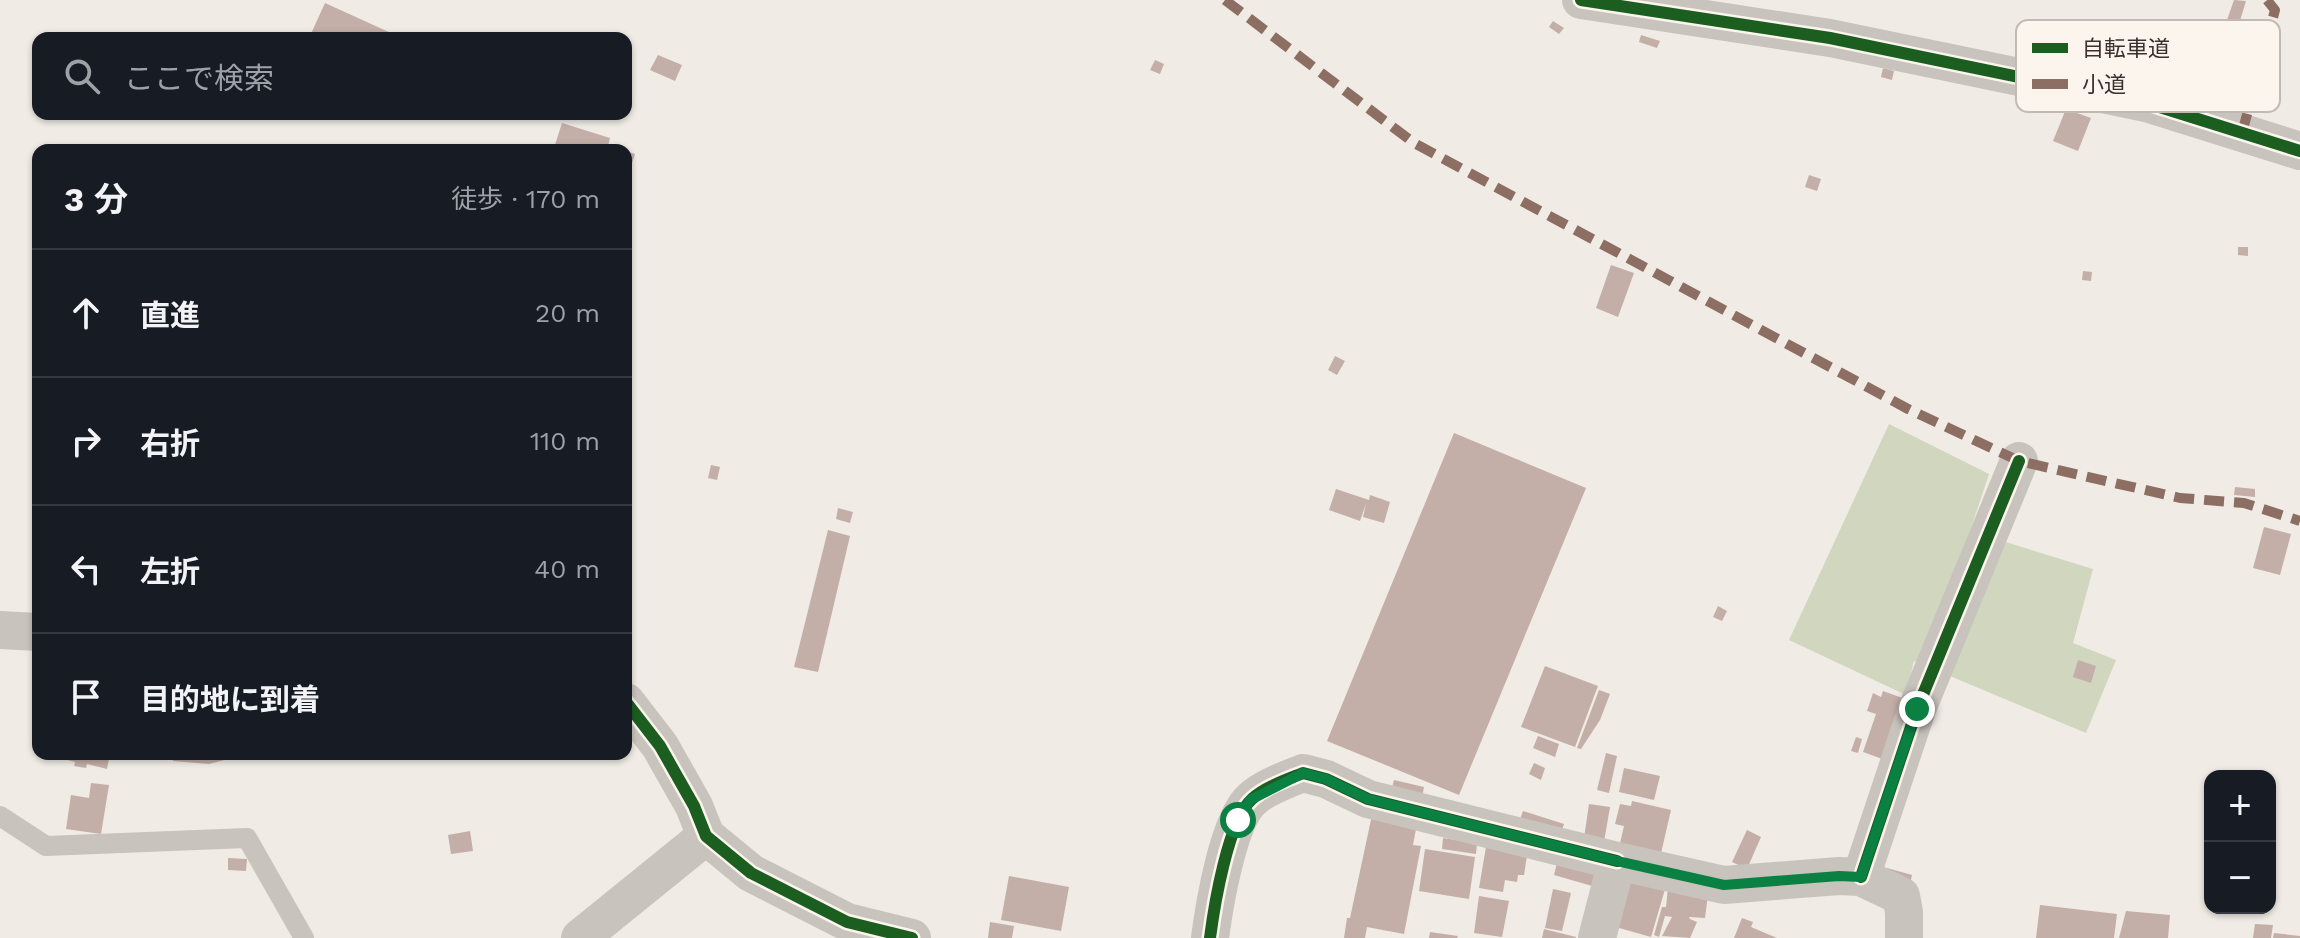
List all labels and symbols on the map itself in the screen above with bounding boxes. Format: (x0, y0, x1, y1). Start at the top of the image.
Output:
legend (2016, 20, 2280, 112)
text: 自転車道 (2082, 36, 2170, 61)
text: 小道 (2082, 72, 2126, 97)
route end (1899, 691, 1935, 727)
route start (1220, 802, 1256, 838)

